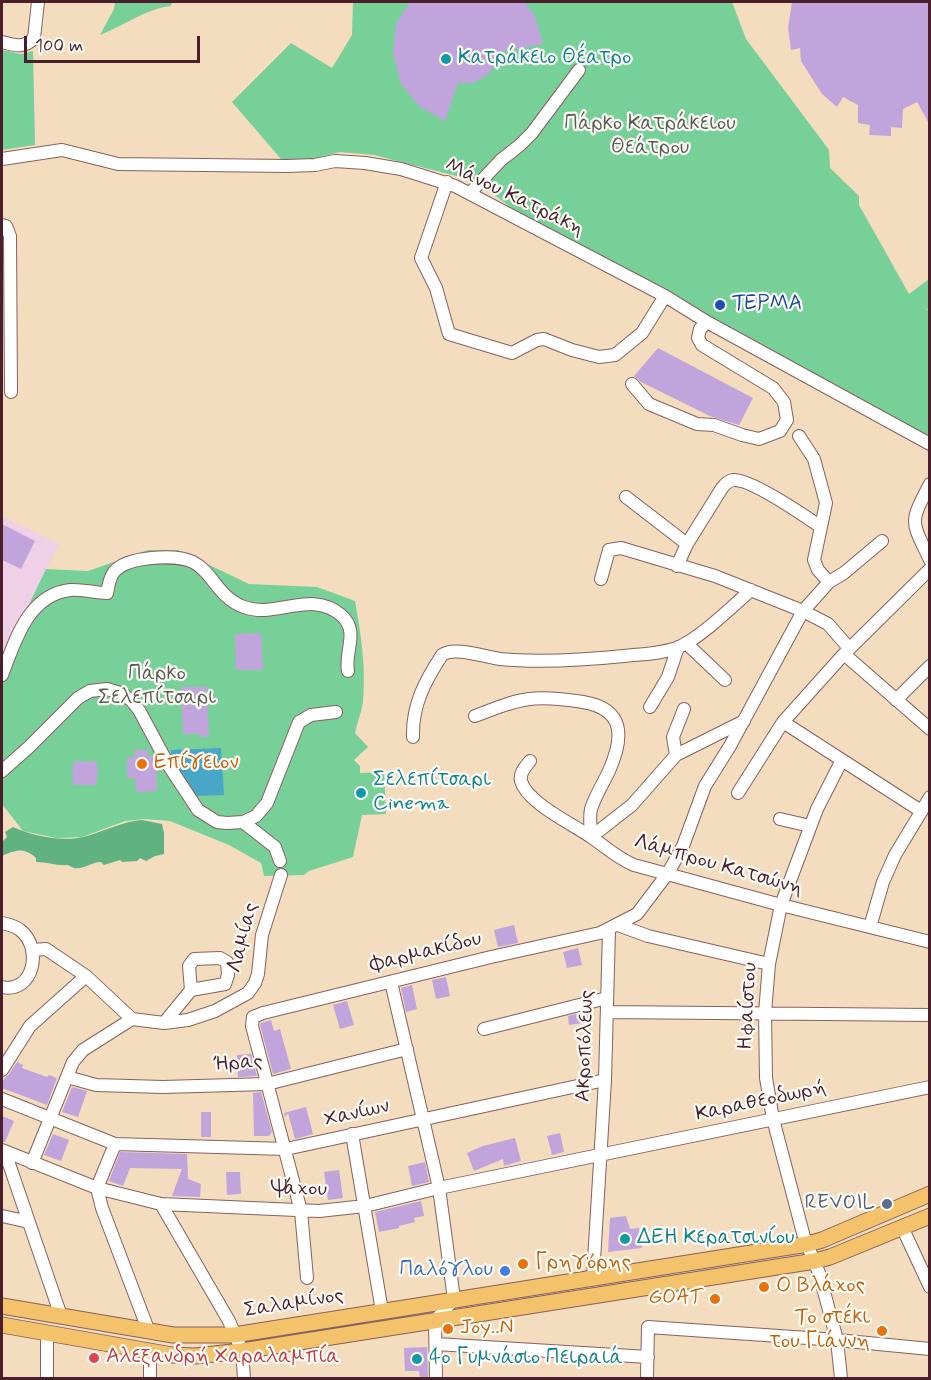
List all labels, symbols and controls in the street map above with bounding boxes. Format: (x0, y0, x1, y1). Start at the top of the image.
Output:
scale bar (27, 24, 202, 62)
text: 100 m (35, 34, 83, 58)
place label: Κατράκειο Θέατρο (458, 46, 631, 72)
marker: Κατράκειο Θέατρο (439, 52, 453, 66)
park label: Πάρκο Κατράκειου Θεάτρου (564, 112, 736, 162)
street label: Μάνου Κατράκη (440, 153, 588, 243)
place label: ΤΕΡΜΑ (732, 292, 802, 318)
marker: ΤΕΡΜΑ (713, 298, 727, 312)
park label: Πάρκο Σελεπίτσαρι (98, 662, 216, 712)
place label: Επίγειον (154, 751, 239, 777)
marker: Επίγειον (135, 757, 149, 771)
place label: Σελεπίτσαρι Cinema (373, 768, 491, 818)
marker: Σελεπίτσαρι Cinema (354, 786, 368, 800)
street label: Λάμπρου Κατσώνη (631, 830, 805, 902)
street label: Λαμίας (223, 900, 265, 976)
street label: Φαρμακίδου (368, 927, 484, 979)
street label: Ηφαίστου (734, 962, 764, 1050)
street label: Ακροπόλεως (571, 989, 601, 1103)
street label: Ήρας (213, 1050, 263, 1078)
street label: Καραθεοδωρή (693, 1076, 829, 1128)
street label: Χανίων (322, 1094, 392, 1134)
street label: Ψάχου (271, 1177, 327, 1203)
place label: REVOIL (805, 1191, 875, 1217)
marker: REVOIL (880, 1197, 894, 1211)
place label: ΔΕΗ Κερατσινίου (637, 1226, 795, 1252)
marker: ΔΕΗ Κερατσινίου (618, 1232, 632, 1246)
place label: Γρηγόρης (535, 1251, 631, 1277)
marker: Γρηγόρης (516, 1257, 530, 1271)
place label: Παλόγλου (400, 1258, 493, 1284)
marker: Παλόγλου (498, 1264, 512, 1278)
place label: Ο Βλάχος (776, 1274, 865, 1300)
marker: Ο Βλάχος (757, 1280, 771, 1294)
street label: Σαλαμίνος (242, 1284, 346, 1324)
place label: GOAT (648, 1286, 703, 1312)
marker: GOAT (708, 1292, 722, 1306)
place label: Το στέκι του Γιάννη (770, 1306, 870, 1356)
place label: Joy..N (460, 1316, 514, 1342)
marker: Joy..N (441, 1322, 455, 1336)
marker: Το στέκι του Γιάννη (875, 1324, 889, 1338)
place label: Αλεξανδρή Χαραλαμπία (106, 1345, 340, 1371)
place label: 4ο Γυμνάσιο Πειραιά (429, 1346, 623, 1372)
marker: Αλεξανδρή Χαραλαμπία (87, 1351, 101, 1365)
marker: 4ο Γυμνάσιο Πειραιά (410, 1352, 424, 1366)

